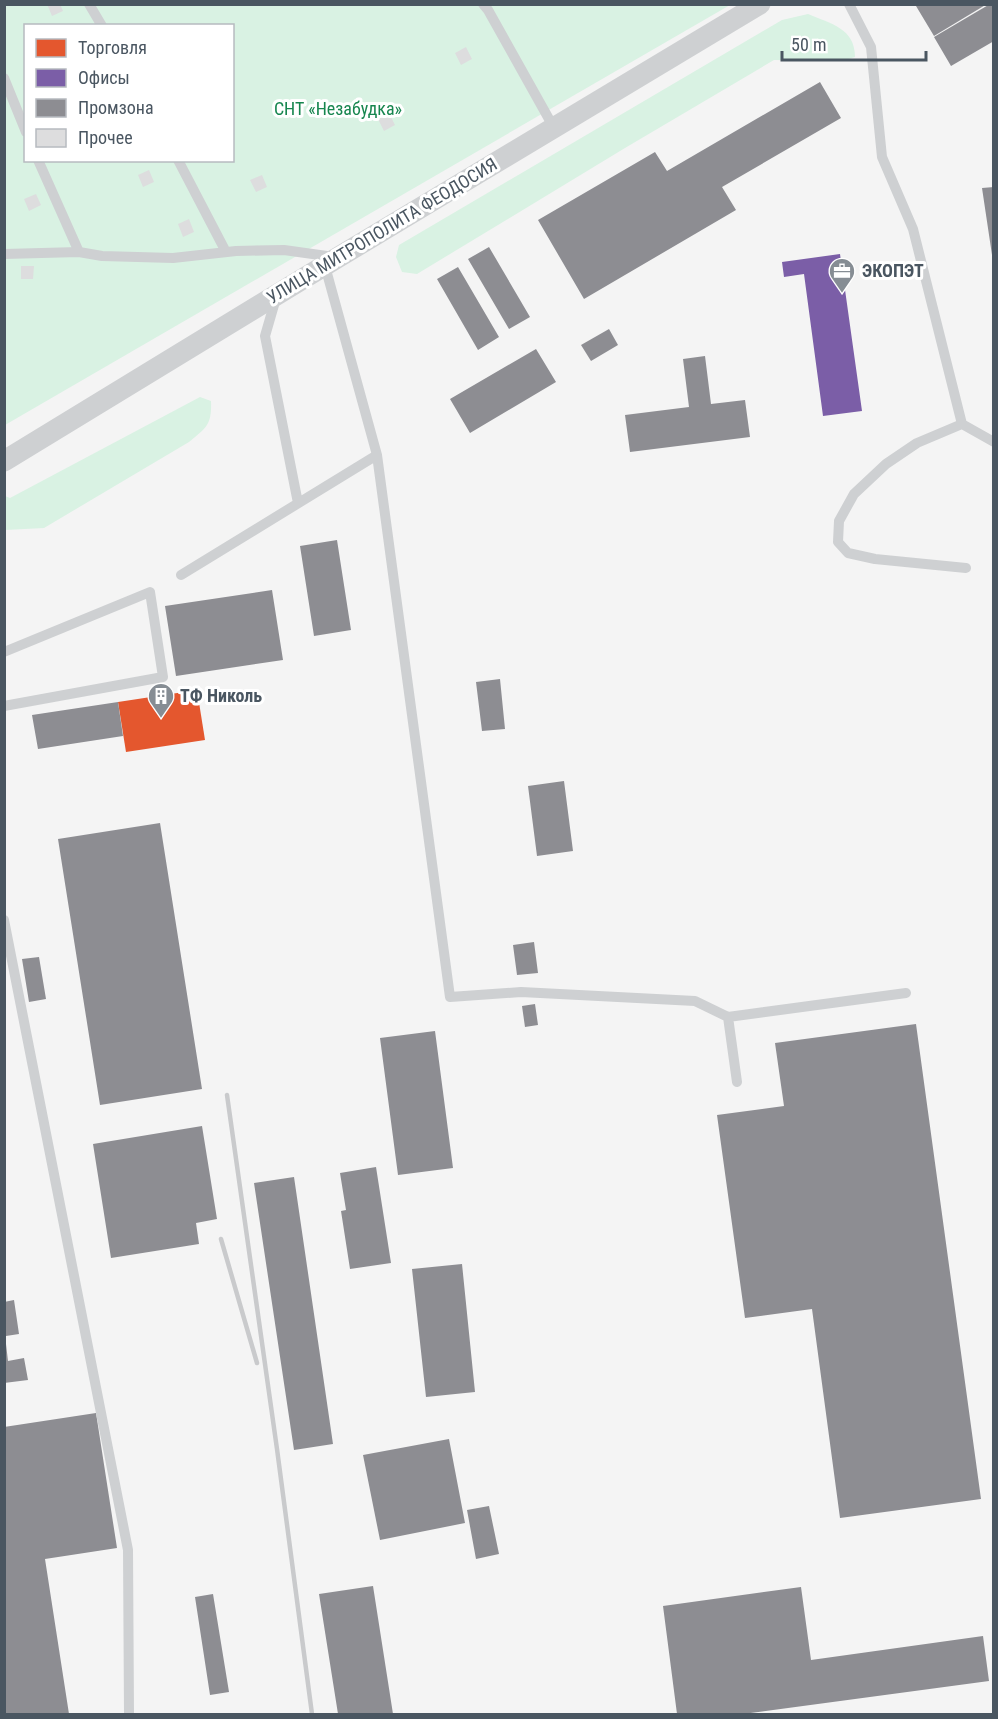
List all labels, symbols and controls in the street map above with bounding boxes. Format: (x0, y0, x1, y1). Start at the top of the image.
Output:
legend (24, 24, 234, 162)
scale bar (782, 24, 926, 62)
text: 50 m (791, 34, 826, 55)
text: Торговля (78, 37, 147, 58)
text: Офисы (78, 67, 130, 88)
text: Промзона (78, 97, 154, 118)
park label: СНТ «Незабудка» (274, 98, 402, 119)
text: Прочее (78, 127, 133, 148)
street label: УЛИЦА МИТРОПОЛИТА ФЕОДОСИЯ (263, 153, 501, 308)
office icon: ЭКОПЭТ (827, 256, 857, 294)
place label: ЭКОПЭТ (862, 260, 924, 281)
building icon: ТФ Николь (146, 681, 176, 719)
place label: ТФ Николь (180, 685, 262, 706)

